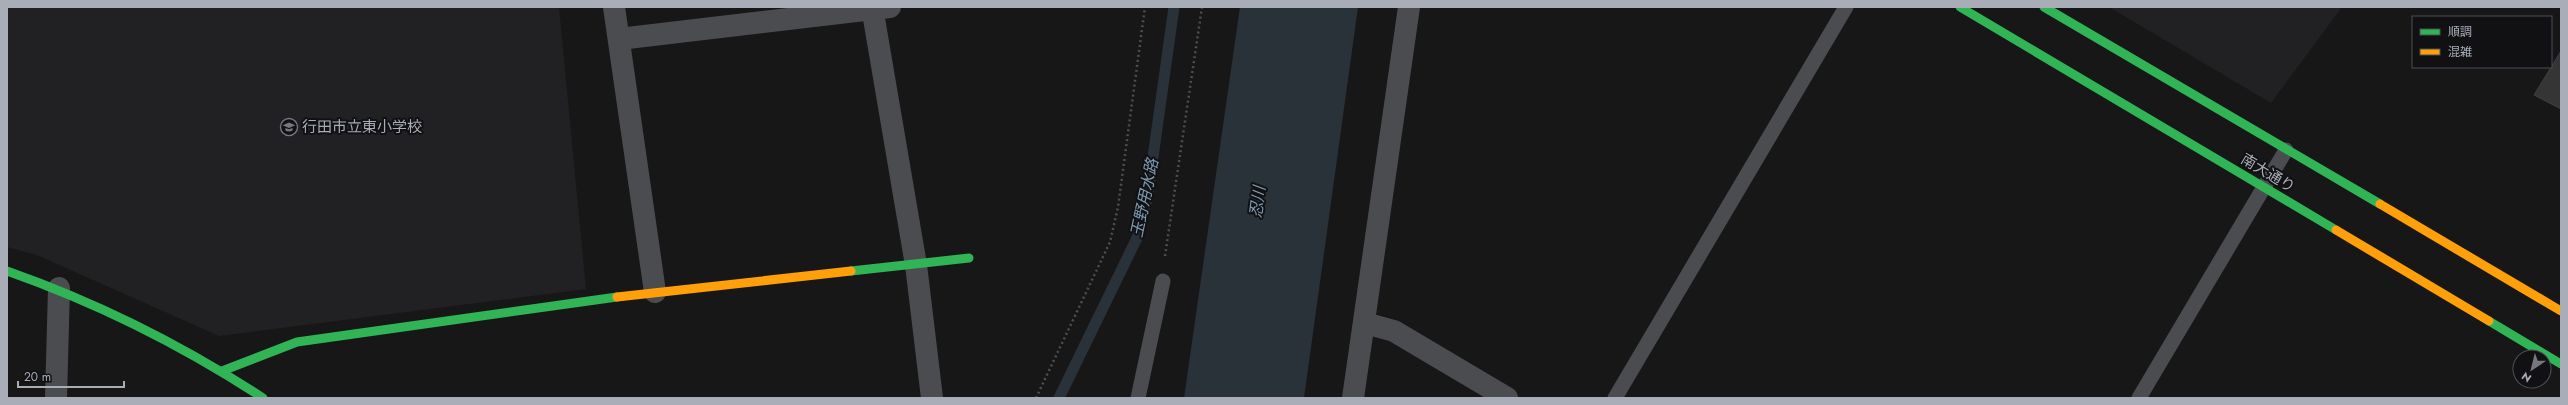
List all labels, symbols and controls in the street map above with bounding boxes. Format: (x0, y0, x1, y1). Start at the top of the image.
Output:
legend (2412, 16, 2552, 68)
text: 順調 (2448, 23, 2472, 41)
text: 混雑 (2448, 43, 2472, 61)
place label: 行田市立東小学校 (302, 116, 422, 138)
school or university icon: 行田市立東小学校 (279, 117, 299, 137)
street label: 南大通り (2237, 148, 2299, 198)
water label: 玉野用水路 (1125, 155, 1164, 240)
water label: 忍川 (1244, 183, 1271, 219)
north arrow (2512, 349, 2552, 389)
scale bar (18, 363, 124, 389)
text: 20 m (24, 368, 51, 386)
text: N (2518, 368, 2534, 386)

